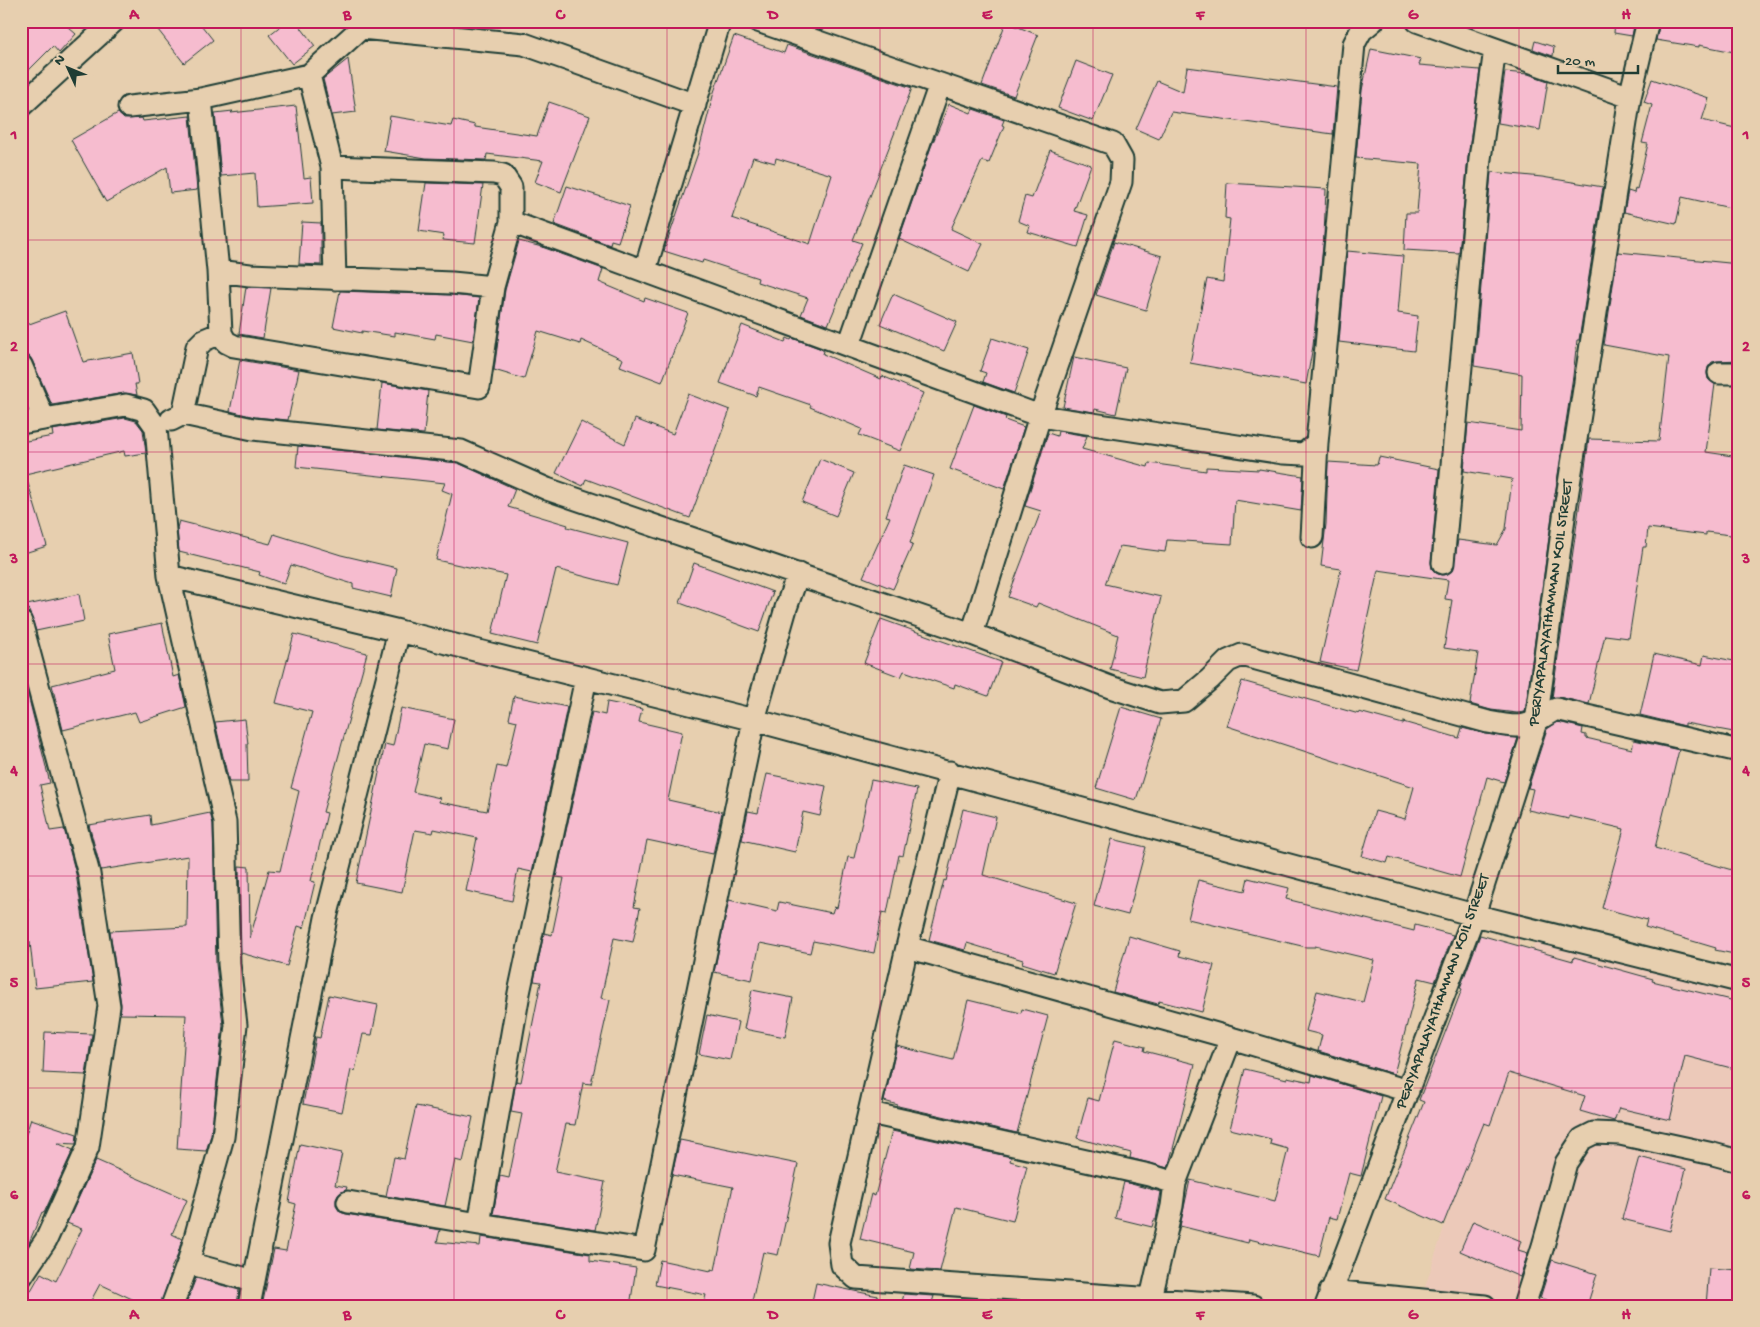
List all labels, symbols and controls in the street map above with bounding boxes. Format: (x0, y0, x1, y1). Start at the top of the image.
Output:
text: A (128, 7, 140, 26)
text: B (342, 7, 352, 26)
text: C (555, 7, 566, 26)
text: D (766, 7, 779, 26)
text: E (982, 7, 993, 26)
text: F (1195, 7, 1206, 26)
text: G (1408, 7, 1419, 26)
text: H (1621, 7, 1631, 26)
north arrow (42, 42, 92, 92)
scale bar (1558, 42, 1638, 74)
text: N (51, 52, 70, 70)
text: 20 m (1565, 53, 1595, 71)
text: 1 (10, 127, 17, 146)
text: 1 (1742, 127, 1749, 146)
text: 2 (10, 339, 18, 358)
text: 2 (1742, 339, 1750, 358)
street label: PERIYAPALAYATHAMMAN KOIL STREET (1525, 478, 1579, 729)
text: 3 (9, 551, 18, 570)
text: 3 (1741, 551, 1750, 570)
text: 4 (9, 763, 18, 782)
text: 4 (1741, 763, 1750, 782)
street label: PERIYAPALAYATHAMMAN KOIL STREET (1392, 871, 1496, 1113)
text: 5 (10, 975, 19, 994)
text: 5 (1742, 975, 1751, 994)
text: 6 (10, 1187, 19, 1206)
text: 6 (1742, 1187, 1751, 1206)
text: A (128, 1307, 140, 1326)
text: B (342, 1307, 352, 1326)
text: C (555, 1307, 566, 1326)
text: D (766, 1307, 779, 1326)
text: E (982, 1307, 993, 1326)
text: F (1195, 1307, 1206, 1326)
text: G (1408, 1307, 1419, 1326)
text: H (1621, 1307, 1631, 1326)

